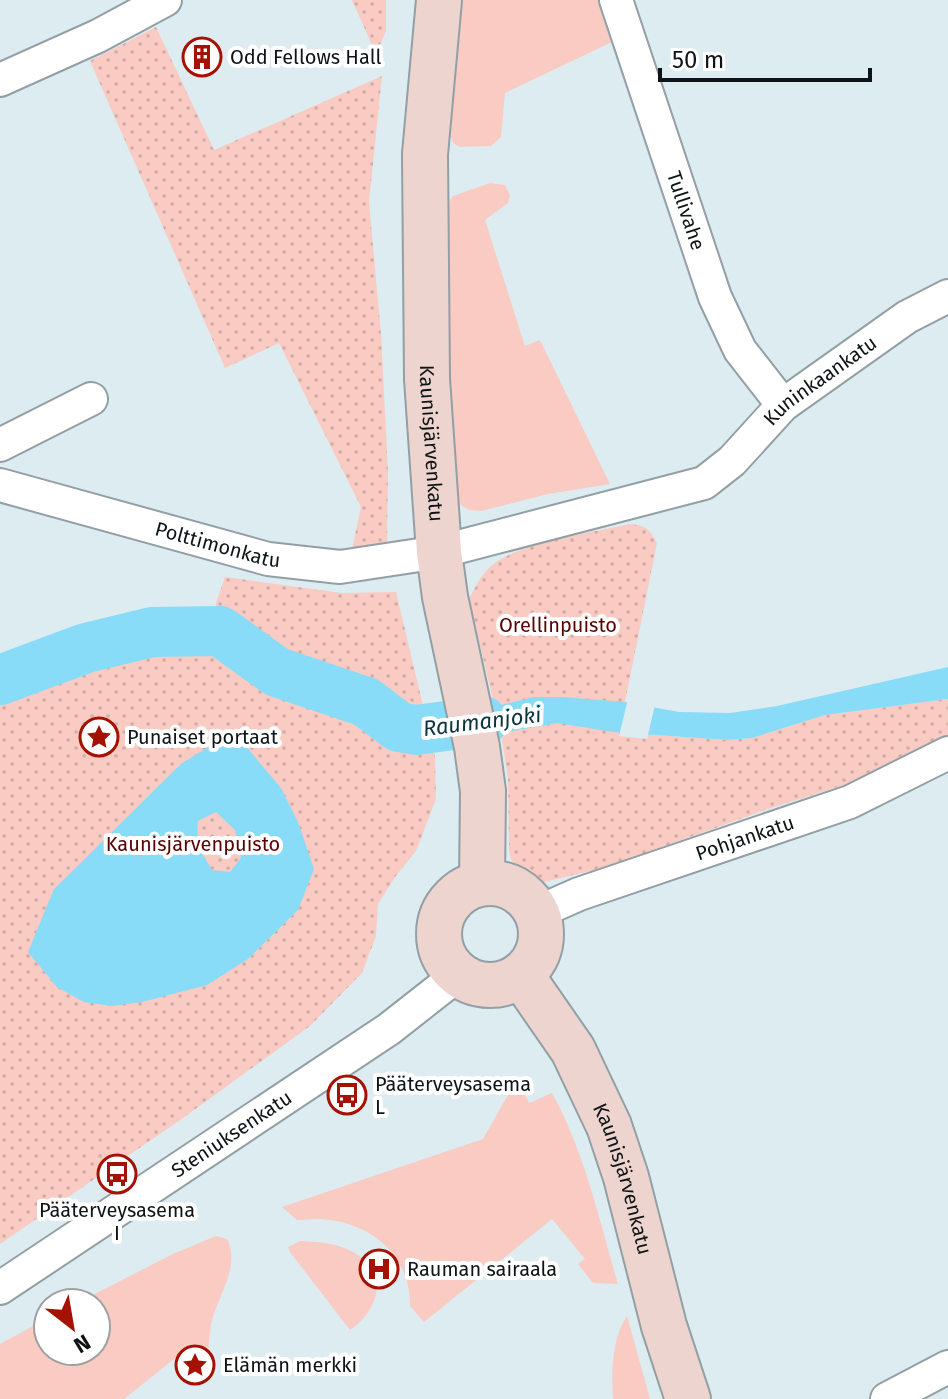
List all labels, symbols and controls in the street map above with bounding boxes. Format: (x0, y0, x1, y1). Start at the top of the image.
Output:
scale bar (660, 32, 870, 82)
building icon: Odd Fellows Hall (181, 36, 223, 78)
place label: Odd Fellows Hall (230, 45, 381, 69)
text: 50 m (672, 46, 724, 74)
street label: Tullivahe (662, 168, 710, 253)
street label: Kuninkaankatu (758, 330, 881, 430)
street label: Kaunisjärvenkatu (415, 365, 449, 522)
street label: Polttimonkatu (152, 516, 282, 572)
park label: Orellinpuisto (499, 613, 617, 637)
water label: Raumanjoki (421, 701, 543, 742)
place icon: Punaiset portaat (78, 716, 120, 758)
place label: Punaiset portaat (127, 725, 279, 749)
street label: Pohjankatu (692, 810, 797, 866)
park label: Kaunisjärvenpuisto (106, 832, 280, 856)
place label: Pääterveysasema L (375, 1072, 531, 1119)
bus stop icon: Pääterveysasema L (326, 1074, 368, 1116)
street label: Steniuksenkatu (167, 1085, 296, 1183)
street label: Kaunisjärvenkatu (588, 1099, 657, 1257)
bus stop icon: Pääterveysasema I (96, 1153, 138, 1195)
place label: Pääterveysasema I (39, 1198, 195, 1245)
hospital icon: Rauman sairaala (358, 1248, 400, 1290)
place label: Rauman sairaala (407, 1257, 557, 1281)
north arrow (32, 1287, 112, 1367)
text: N (69, 1328, 95, 1359)
place icon: Elämän merkki (174, 1344, 216, 1386)
place label: Elämän merkki (223, 1353, 357, 1377)

